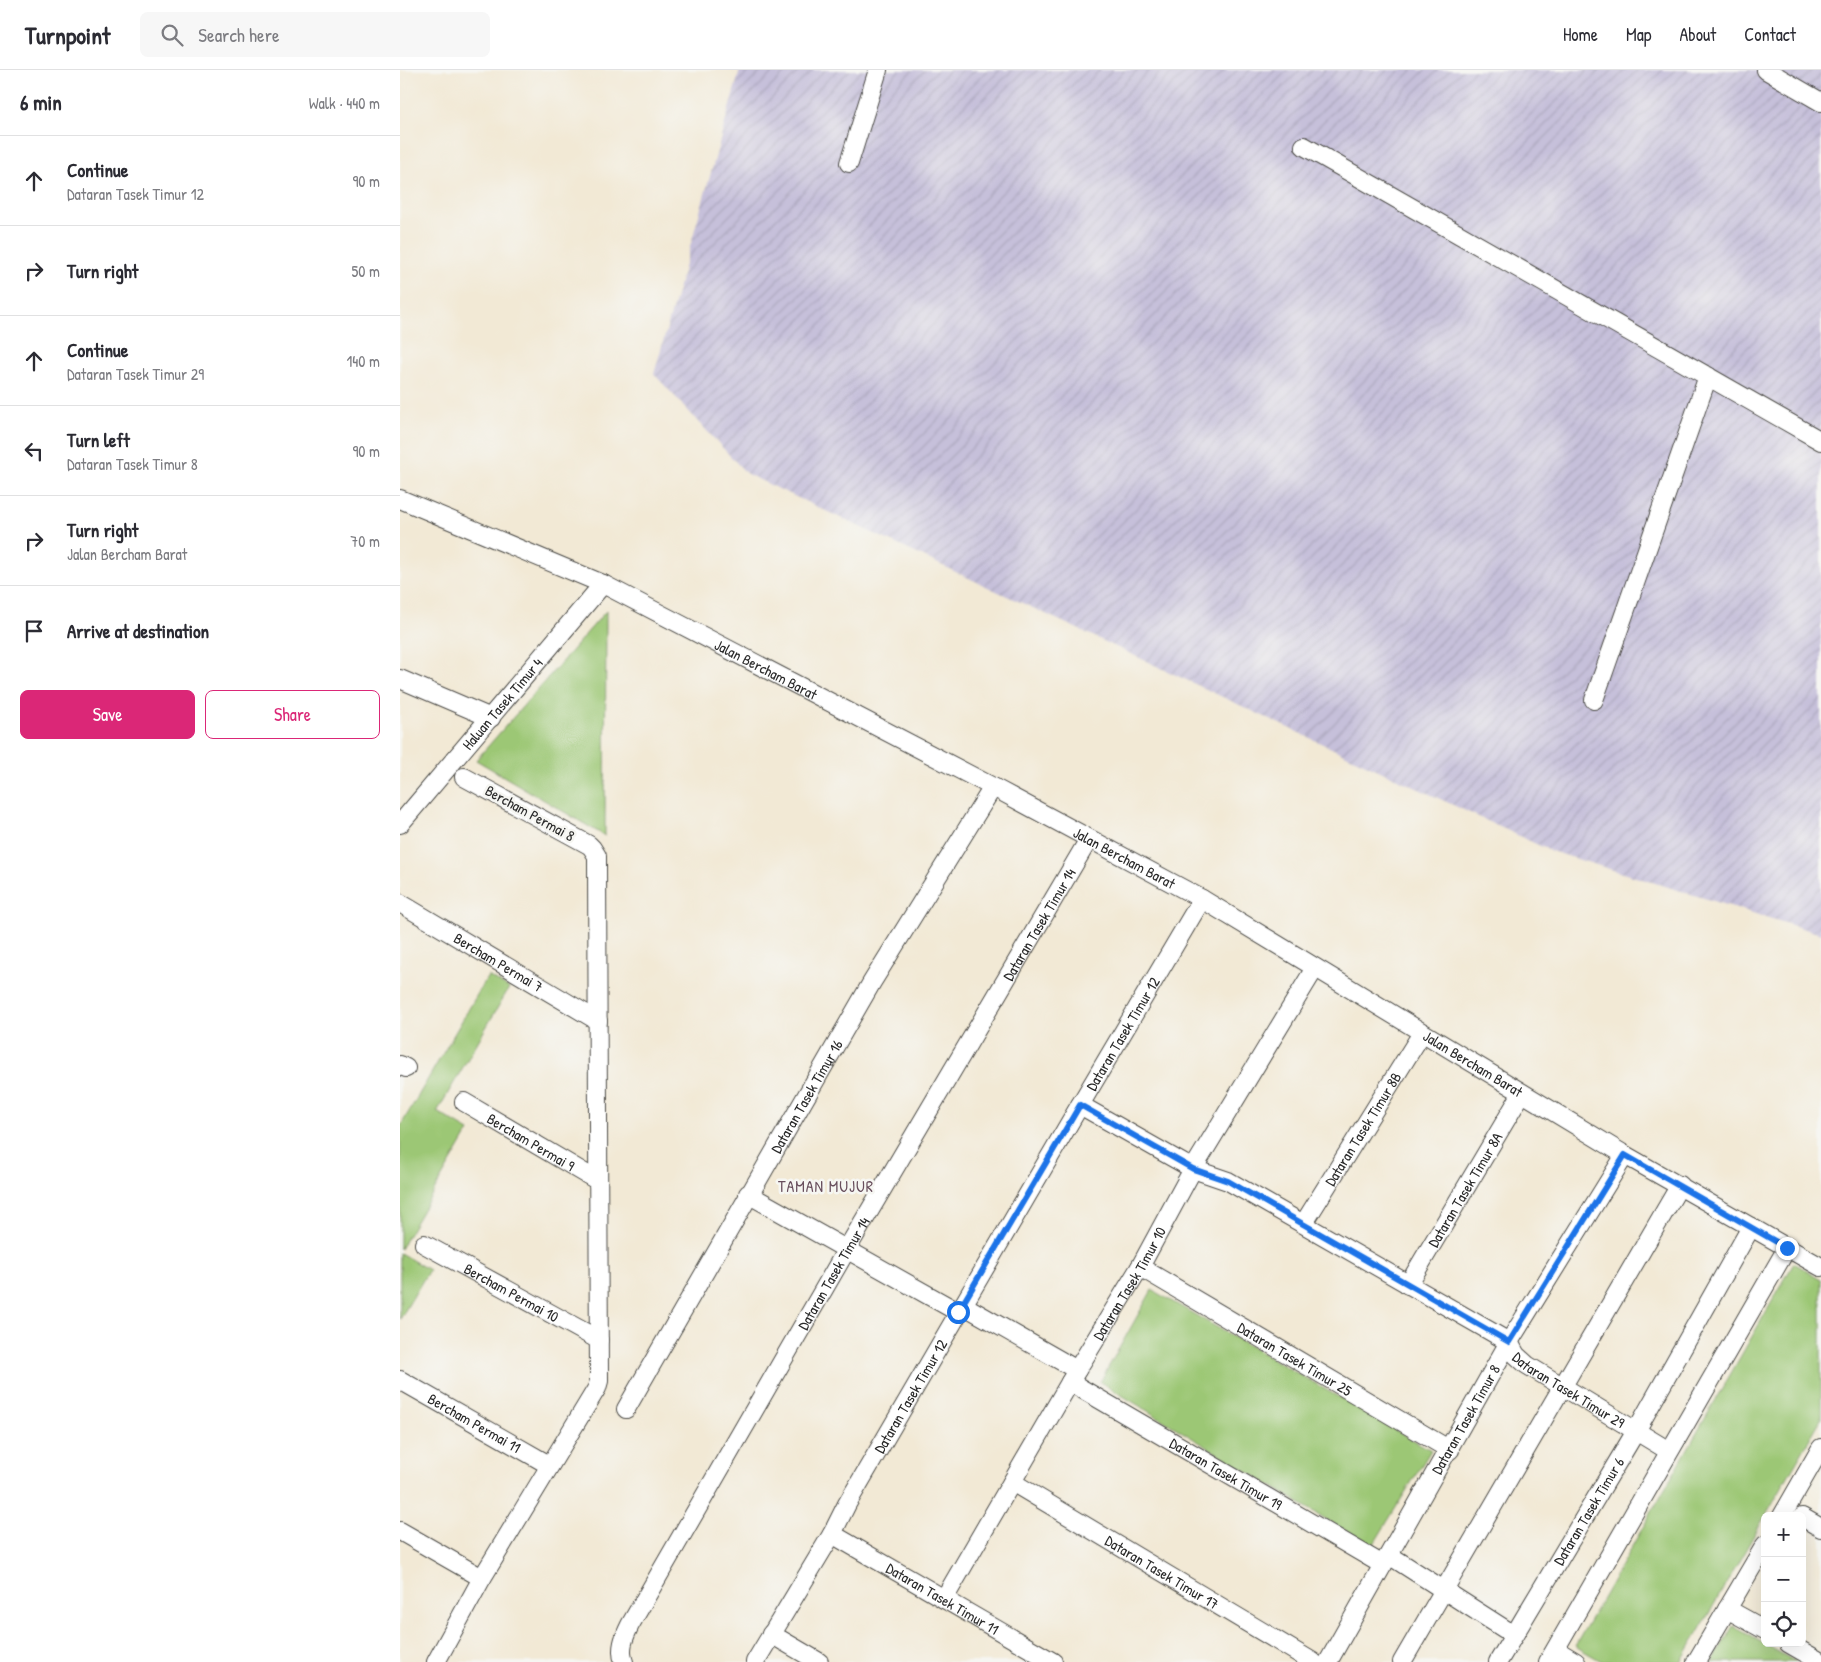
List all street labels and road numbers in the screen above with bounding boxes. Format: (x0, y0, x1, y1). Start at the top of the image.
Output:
street label: Jalan Bercham Barat (711, 634, 822, 705)
street label: Haluan Tasek Timur 4 (457, 652, 547, 754)
street label: Bercham Permai 8 (481, 780, 579, 846)
street label: Jalan Bercham Barat (1070, 822, 1180, 894)
street label: Dataran Tasek Timur 14 (997, 864, 1080, 984)
street label: Bercham Permai 7 (450, 927, 547, 997)
street label: Dataran Tasek Timur 12 (1080, 973, 1164, 1094)
street label: Jalan Bercham Barat (1420, 1025, 1528, 1102)
street label: Dataran Tasek Timur 16 (765, 1036, 847, 1157)
street label: Dataran Tasek Timur 8B (1319, 1068, 1406, 1190)
street label: Bercham Permai 9 (483, 1108, 579, 1176)
street label: Dataran Tasek Timur 8A (1422, 1128, 1507, 1251)
street label: Dataran Tasek Timur 14 (792, 1212, 874, 1333)
street label: Dataran Tasek Timur 10 (1087, 1222, 1171, 1344)
street label: Bercham Permai 10 (461, 1258, 563, 1327)
street label: Dataran Tasek Timur 25 (1234, 1317, 1357, 1401)
street label: Dataran Tasek Timur 12 (869, 1335, 952, 1457)
street label: Dataran Tasek Timur 29 (1508, 1347, 1630, 1433)
street label: Dataran Tasek Timur 8 (1426, 1361, 1505, 1478)
street label: Bercham Permai 11 (424, 1388, 525, 1457)
street label: Dataran Tasek Timur 19 (1166, 1432, 1287, 1515)
street label: Dataran Tasek Timur 6 (1548, 1453, 1629, 1569)
street label: Dataran Tasek Timur 17 (1101, 1530, 1223, 1614)
street label: Dataran Tasek Timur 11 (882, 1557, 1003, 1639)

